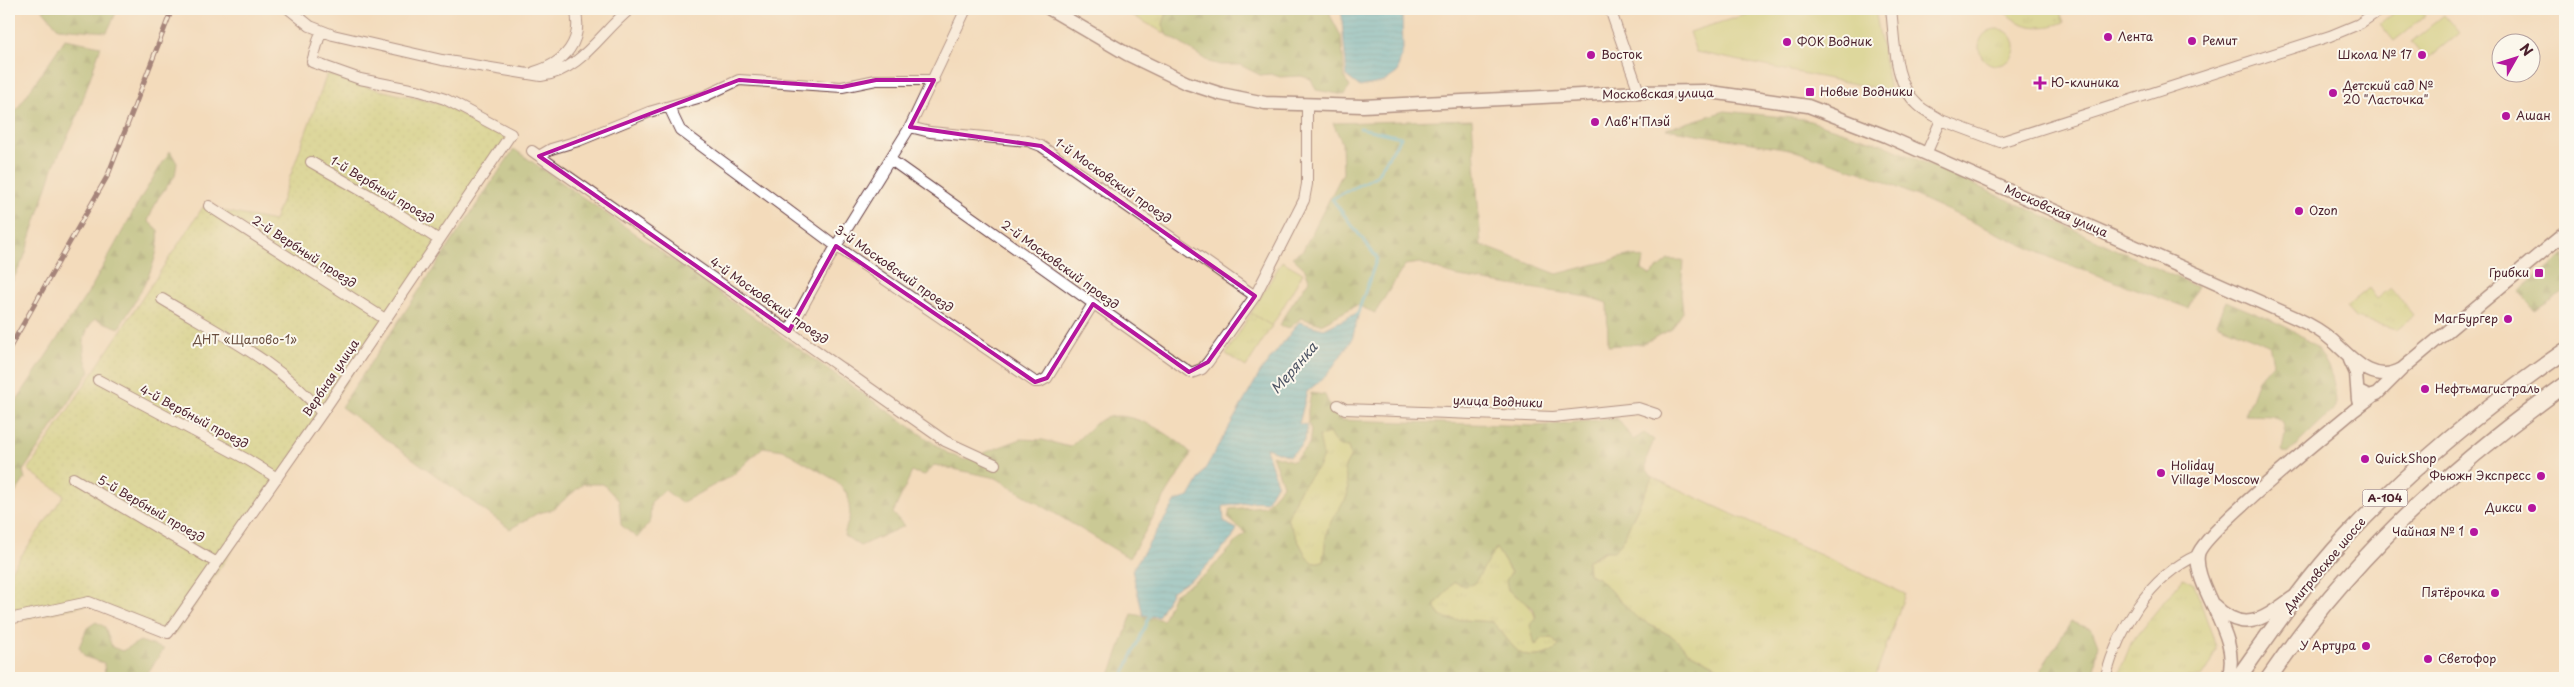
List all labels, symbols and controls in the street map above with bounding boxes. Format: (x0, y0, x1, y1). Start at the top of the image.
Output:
place label: Лента (2118, 27, 2154, 45)
marker: Лента (2102, 31, 2114, 43)
place label: Ремит (2202, 31, 2238, 49)
place label: ФОК Водник (1797, 32, 1873, 50)
north arrow (2492, 32, 2542, 82)
marker: Ремит (2186, 35, 2198, 47)
marker: ФОК Водник (1781, 36, 1793, 48)
text: N (2515, 39, 2538, 60)
place label: Восток (1601, 45, 1643, 63)
place label: Школа № 17 (2338, 45, 2413, 63)
marker: Восток (1585, 49, 1597, 61)
marker: Школа № 17 (2416, 49, 2428, 61)
place label: Ю-клиника (2051, 73, 2120, 91)
marker: Ю-клиника (2033, 76, 2047, 90)
place label: Детский сад № 20 "Ласточка" (2342, 76, 2433, 108)
place label: Новые Водники (1820, 82, 1913, 100)
street label: Московская улица (1602, 83, 1714, 103)
marker: Новые Водники (1804, 86, 1816, 98)
marker: Детский сад № 20 "Ласточка" (2327, 87, 2339, 99)
place label: Ашан (2516, 106, 2551, 124)
marker: Ашан (2500, 110, 2512, 122)
place label: Лав'н'Плэй (1605, 112, 1670, 130)
marker: Лав'н'Плэй (1589, 116, 1601, 128)
street label: 1-й Московский проезд (1052, 133, 1176, 227)
street label: 1-й Вербный проезд (327, 151, 438, 227)
street label: Московская улица (2002, 179, 2111, 241)
place label: Ozon (2309, 201, 2338, 219)
marker: Ozon (2293, 205, 2305, 217)
street label: 2-й Вербный проезд (249, 211, 360, 292)
street label: 2-й Московский проезд (998, 215, 1123, 313)
street label: 3-й Московский проезд (832, 220, 958, 316)
street label: 4-й Московский проезд (707, 252, 833, 348)
place label: Грибки (2489, 263, 2529, 281)
marker: Грибки (2533, 267, 2545, 279)
place label: МагБургер (2434, 309, 2498, 327)
marker: МагБургер (2502, 313, 2514, 325)
park label: ДНТ «Щапово-1» (192, 330, 297, 348)
street label: Вербная улица (298, 335, 363, 420)
water label: Мерянка (1265, 336, 1323, 398)
place label: Нефтьмагистраль (2435, 379, 2540, 397)
street label: 4-й Вербный проезд (137, 380, 252, 452)
marker: Нефтьмагистраль (2419, 383, 2431, 395)
street label: улица Водники (1453, 390, 1543, 412)
place label: QuickShop (2375, 449, 2436, 467)
marker: QuickShop (2359, 453, 2371, 465)
place label: Holiday Village Moscow (2171, 456, 2260, 488)
place label: Фьюжн Экспресс (2429, 466, 2531, 484)
marker: Holiday Village Moscow (2155, 467, 2167, 479)
street label: 5-й Вербный проезд (95, 470, 208, 546)
marker: Фьюжн Экспресс (2535, 470, 2547, 482)
road number: А-104 (2362, 489, 2408, 506)
place label: Дикси (2484, 498, 2522, 516)
marker: Дикси (2526, 502, 2538, 514)
street label: Дмитровское шоссе (2278, 513, 2370, 617)
place label: Чайная № 1 (2392, 522, 2464, 540)
marker: Чайная № 1 (2468, 526, 2480, 538)
place label: Пятёрочка (2422, 583, 2485, 601)
marker: Пятёрочка (2489, 587, 2501, 599)
place label: У Артура (2300, 636, 2357, 654)
marker: У Артура (2360, 640, 2372, 652)
place label: Светофор (2438, 649, 2496, 667)
marker: Светофор (2422, 653, 2434, 665)

